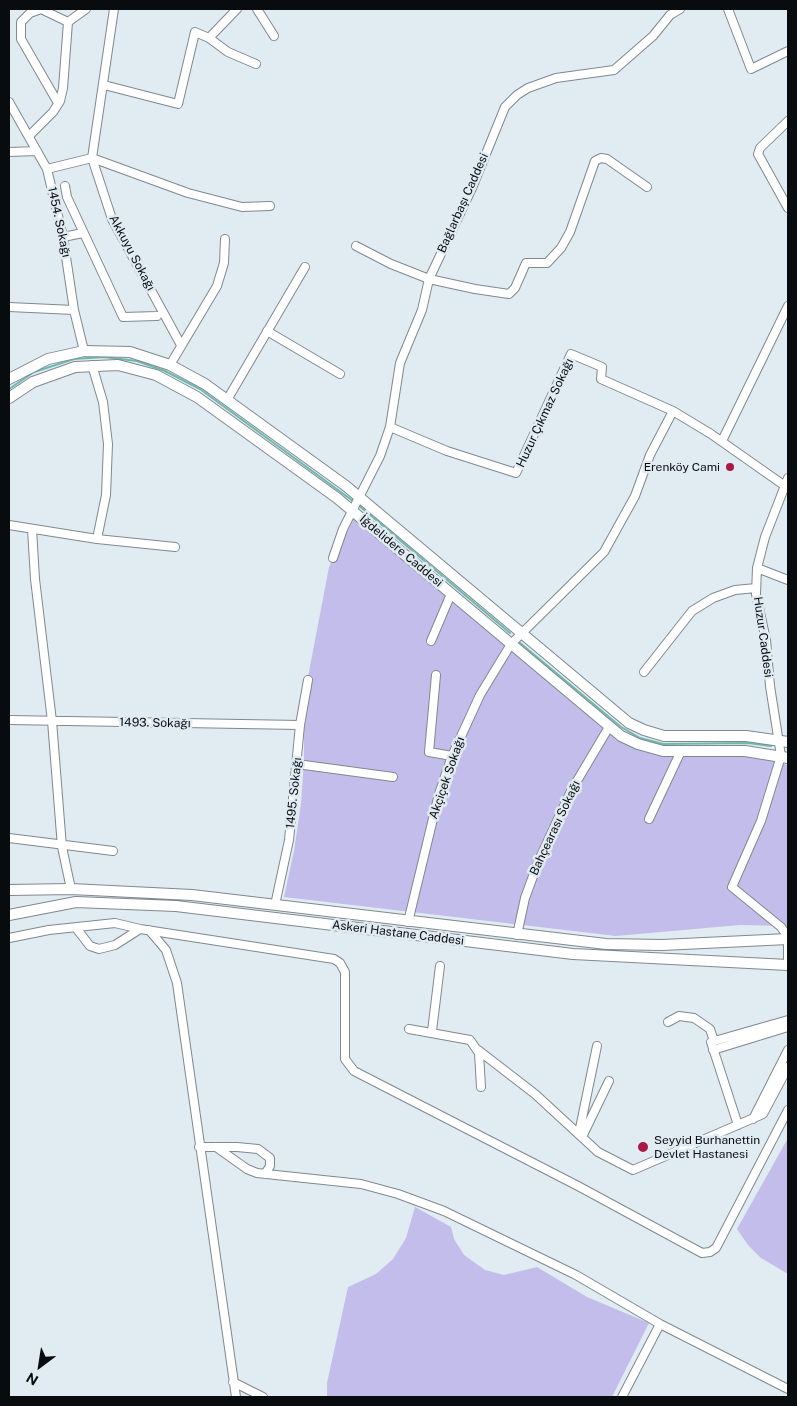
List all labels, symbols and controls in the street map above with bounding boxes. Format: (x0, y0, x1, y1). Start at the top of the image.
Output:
street label: Bağlarbaşı Caddesi (435, 151, 491, 255)
street label: 1454. Sokağı (45, 185, 73, 259)
street label: Akkuyu Sokağı (106, 213, 158, 293)
street label: Huzur Çıkmaz Sokağı (513, 356, 577, 470)
place label: Erenköy Cami (644, 460, 720, 474)
marker: Erenköy Cami (724, 461, 736, 473)
street label: İğdelidere Caddesi (356, 512, 446, 590)
street label: Huzur Caddesi (750, 596, 776, 678)
street label: 1493. Sokağı (119, 715, 191, 731)
street label: Akçiçek Sokağı (426, 735, 468, 821)
street label: 1495. Sokağı (283, 757, 305, 829)
street label: Bahçearası Sokağı (527, 778, 583, 878)
street label: Askeri Hastane Caddesi (331, 918, 465, 948)
place label: Seyyid Burhanettin Devlet Hastanesi (654, 1133, 760, 1161)
marker: Seyyid Burhanettin Devlet Hastanesi (636, 1140, 650, 1154)
north arrow (15, 1341, 65, 1391)
text: N (23, 1369, 41, 1389)

